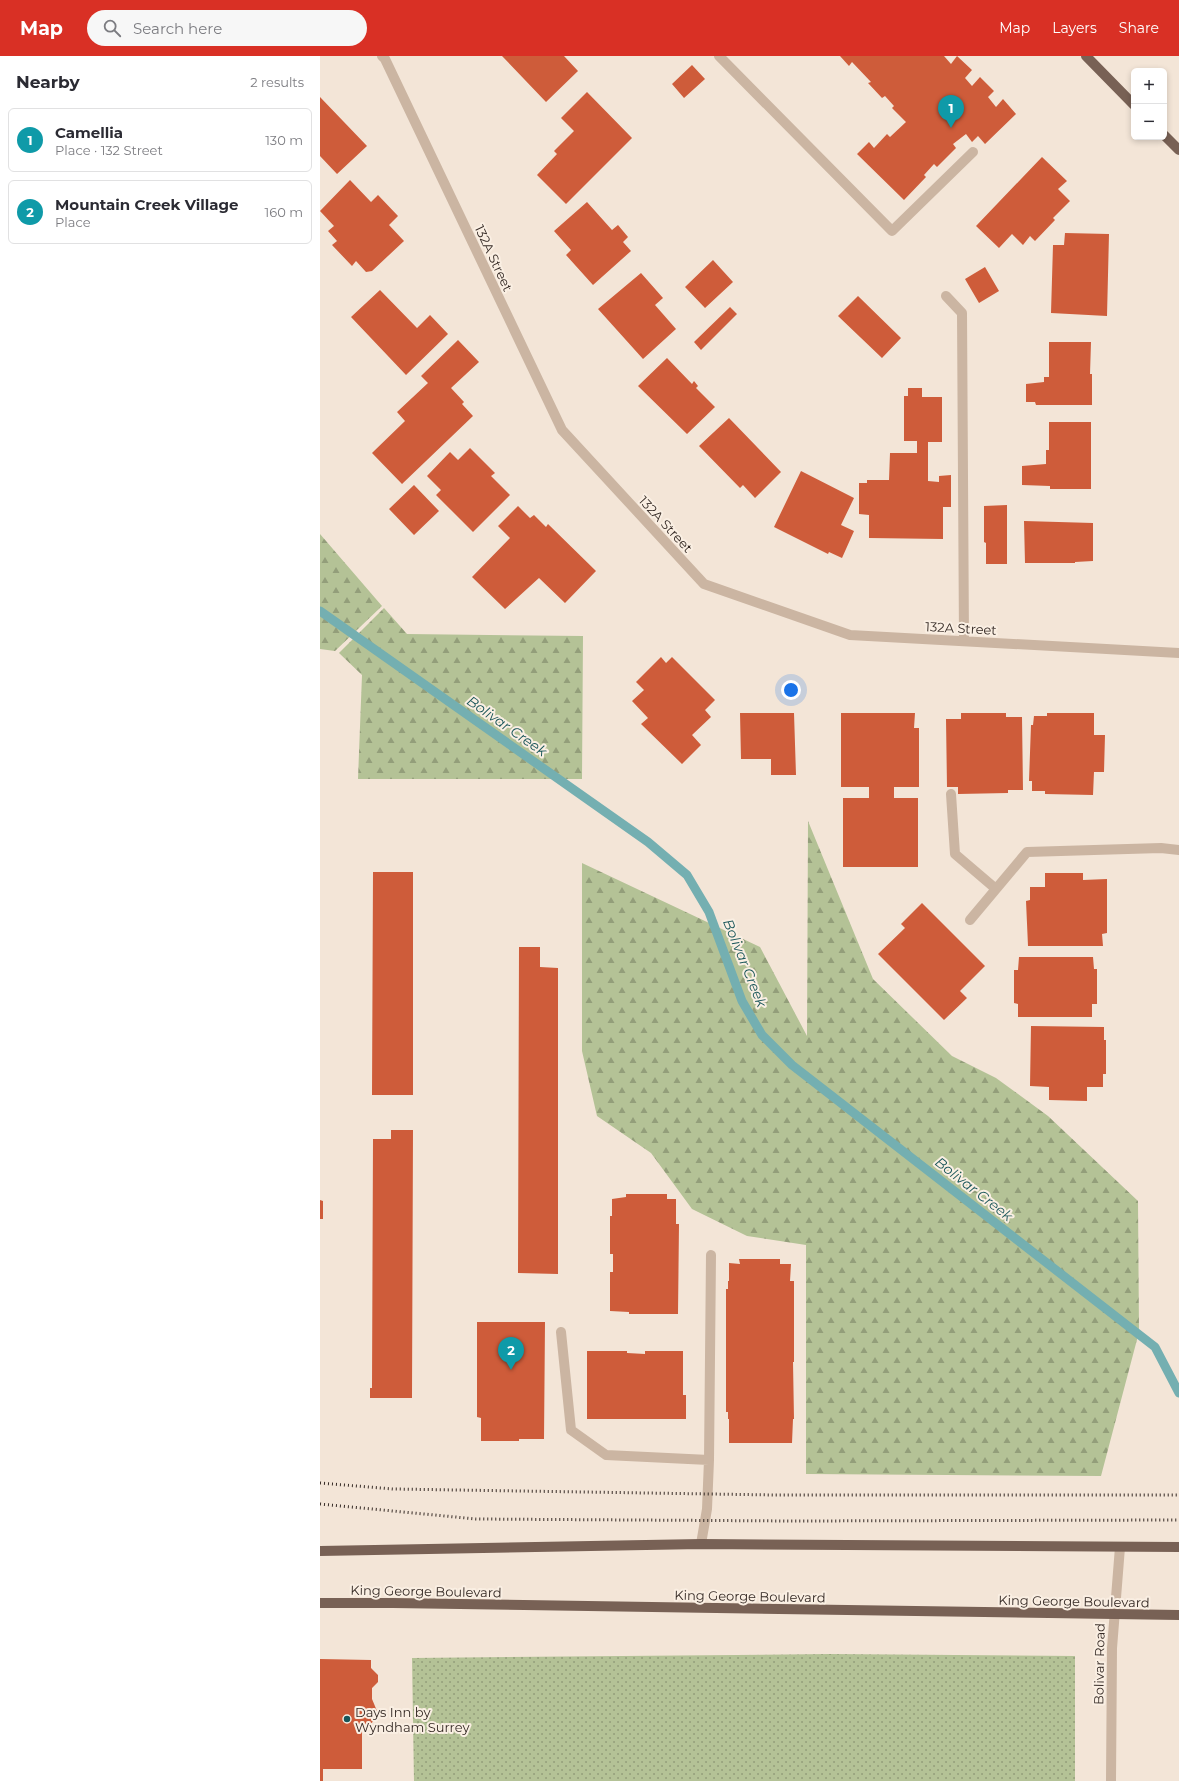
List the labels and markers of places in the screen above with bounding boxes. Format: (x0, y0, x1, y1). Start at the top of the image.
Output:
pin: 1 (938, 95, 964, 128)
pin: 2 (498, 1337, 524, 1370)
place label: Days Inn by Wyndham Surrey (355, 1704, 470, 1735)
marker: Days Inn by Wyndham Surrey (342, 1714, 352, 1724)

